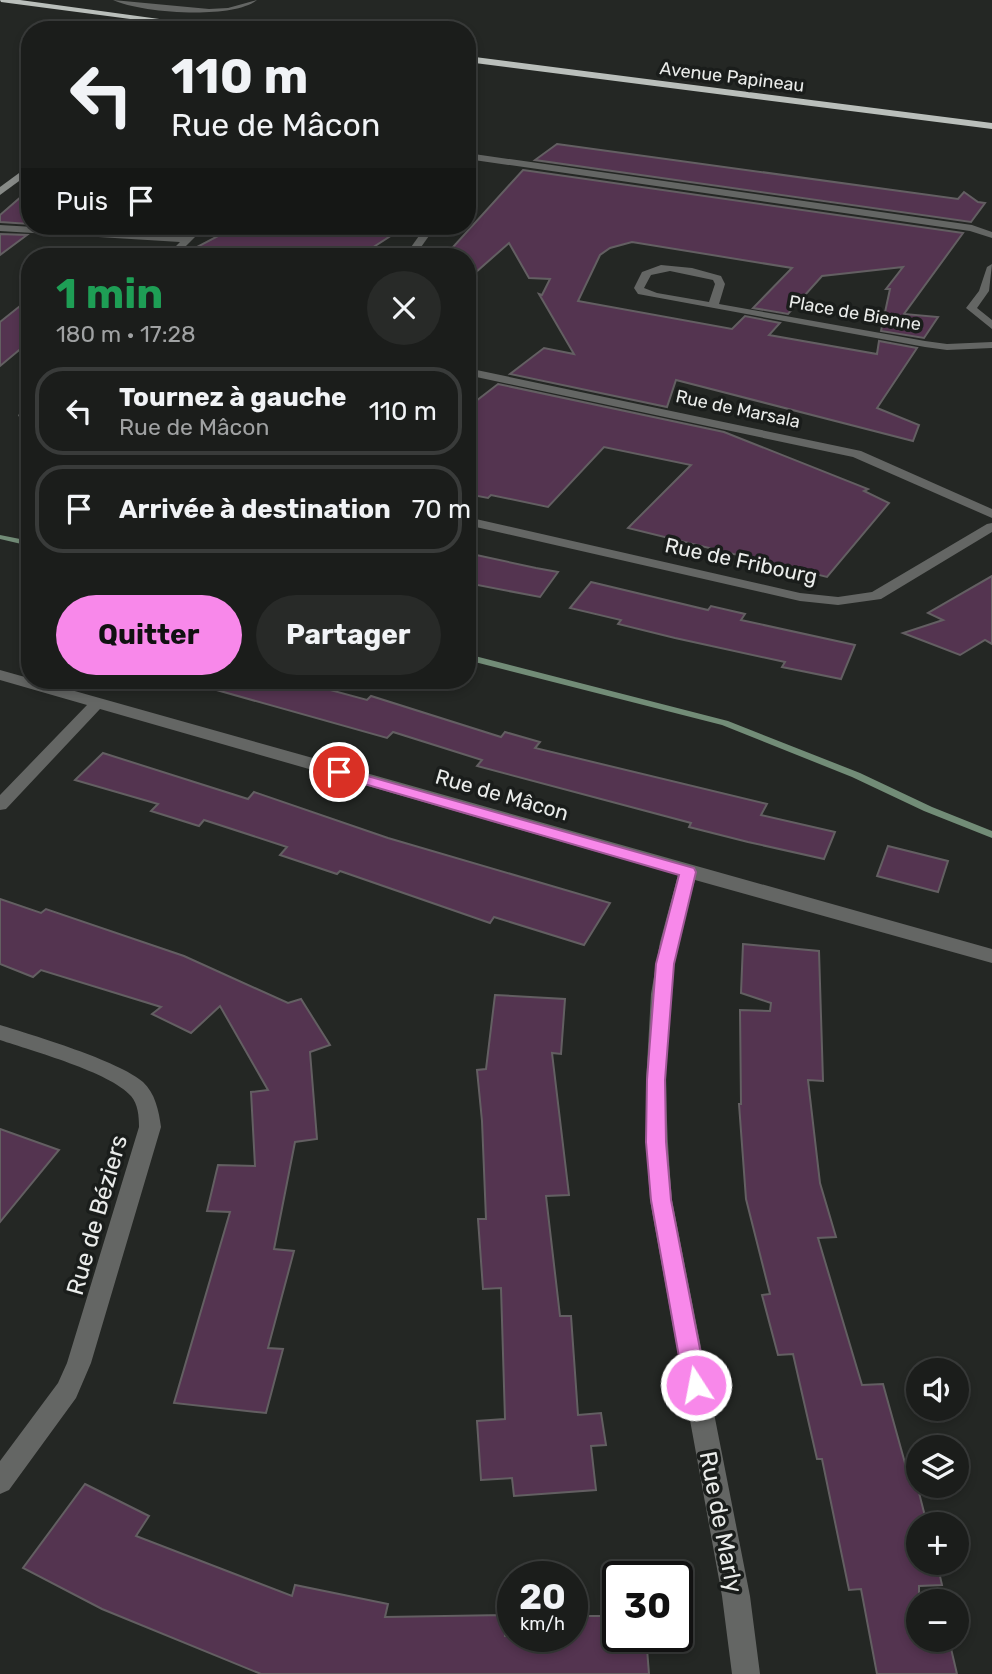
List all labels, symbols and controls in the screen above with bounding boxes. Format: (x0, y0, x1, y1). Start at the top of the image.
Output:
text: 110 m (171, 47, 308, 105)
icon: left (56, 49, 147, 140)
street label: Avenue Papineau (658, 57, 806, 97)
text: Rue de Mâcon (171, 106, 380, 144)
icon: arrive (122, 182, 160, 220)
text: Puis (56, 186, 108, 217)
text: 1 min (56, 269, 163, 319)
button: close (367, 271, 441, 345)
street label: Place de Bienne (787, 291, 923, 335)
text: 180 m · 17:28 (56, 320, 196, 348)
text: Tournez à gauche (119, 382, 347, 413)
street label: Rue de Marsala (674, 385, 802, 433)
icon: left (60, 392, 98, 430)
text: 110 m (369, 396, 437, 427)
text: Rue de Mâcon (119, 413, 269, 441)
icon: arrive (60, 490, 98, 528)
text: Arrivée à destination (119, 494, 391, 525)
text: 70 m (412, 494, 471, 525)
street label: Rue de Fribourg (663, 532, 820, 589)
button: Quitter (56, 595, 242, 675)
button: Partager (256, 595, 441, 675)
pin (309, 742, 369, 802)
icon: arrive (320, 753, 358, 791)
street label: Rue de Mâcon (433, 764, 572, 825)
street label: Rue de Béziers (61, 1132, 133, 1298)
position arrow (659, 1348, 733, 1422)
map controls (906, 1358, 969, 1652)
button: sound (906, 1358, 969, 1421)
button: layers (906, 1435, 969, 1498)
street label: Rue de Marly (694, 1449, 748, 1595)
button: + (906, 1512, 969, 1575)
speed limit sign: 30 (602, 1561, 693, 1652)
text: 20 (519, 1576, 566, 1618)
button: − (906, 1589, 969, 1652)
text: km/h (520, 1613, 565, 1635)

